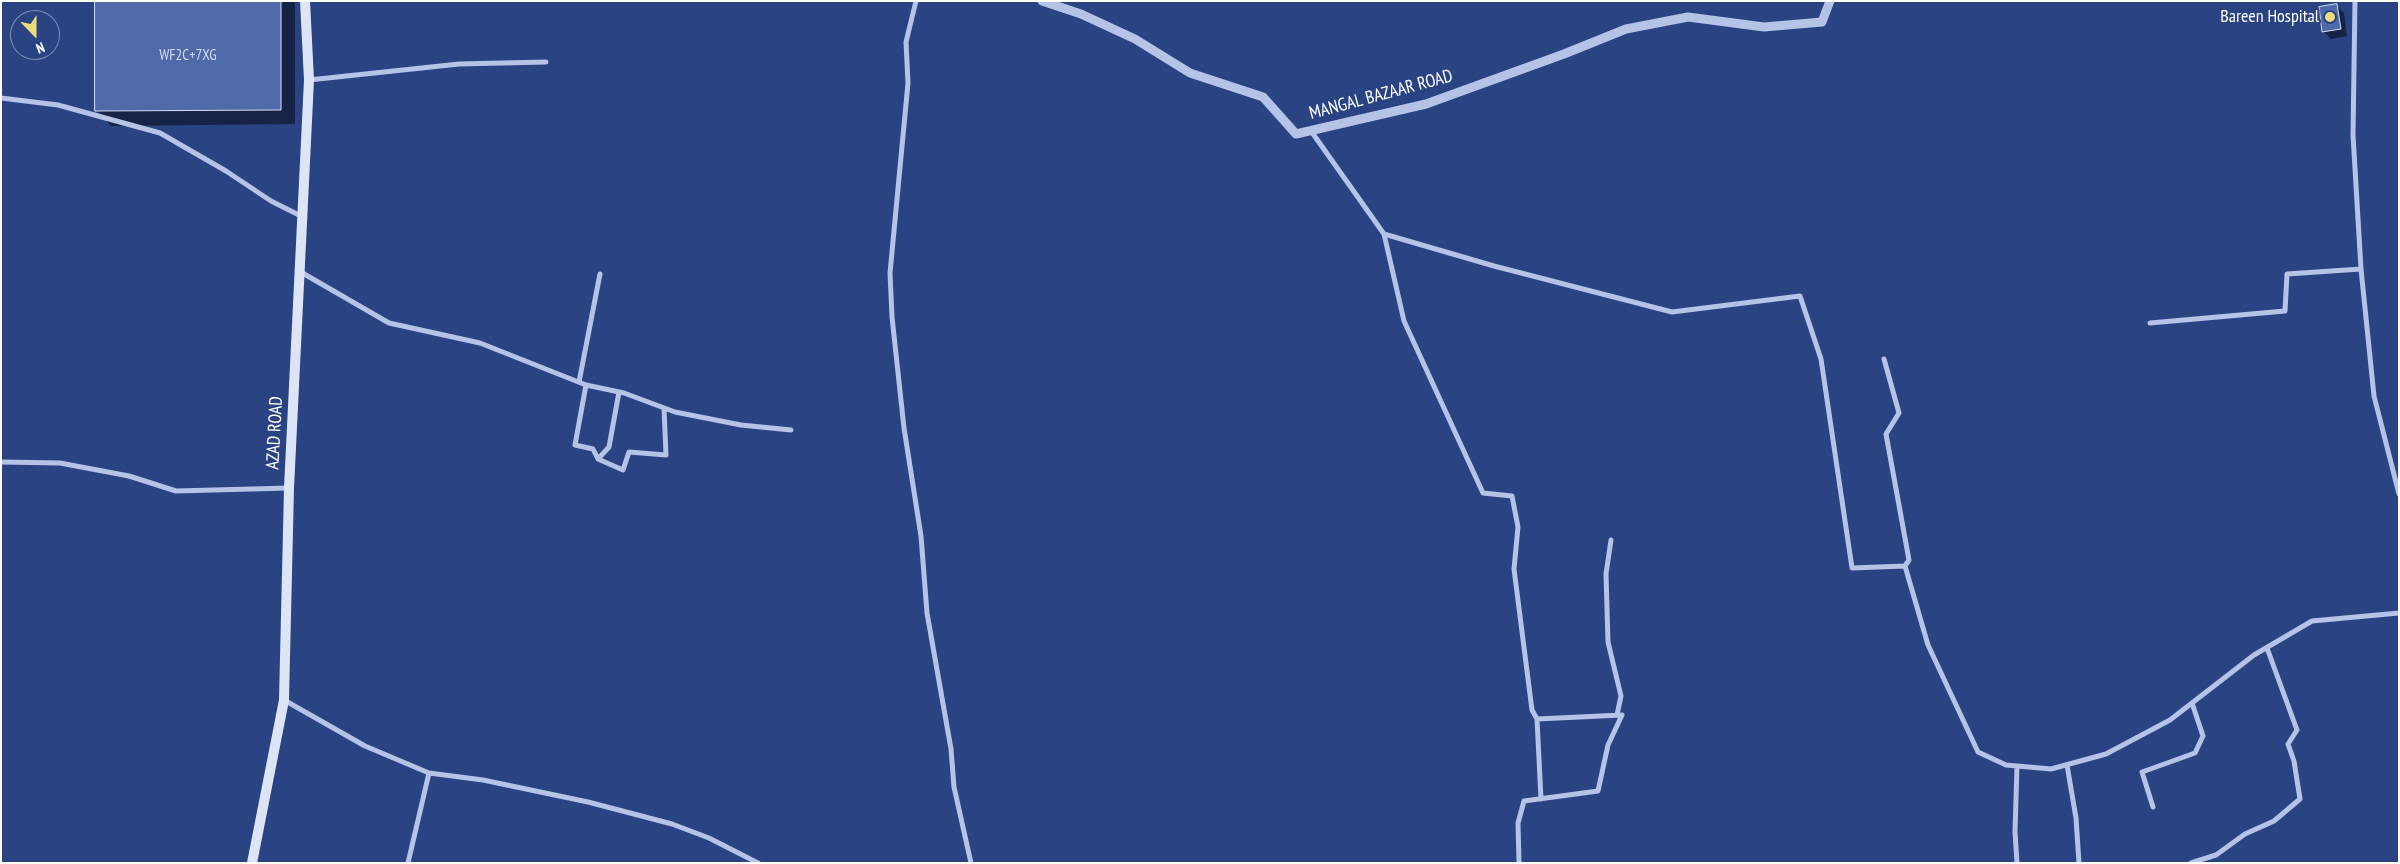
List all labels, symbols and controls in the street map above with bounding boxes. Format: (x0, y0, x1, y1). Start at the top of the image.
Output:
place label: Bareen Hospital (2220, 6, 2319, 28)
north arrow (10, 10, 60, 60)
marker: Bareen Hospital (2323, 10, 2337, 24)
text: N (33, 38, 47, 58)
house number: WF2C+7XG (159, 47, 217, 65)
street label: MANGAL BAZAAR ROAD (1307, 65, 1455, 125)
street label: AZAD ROAD (262, 396, 288, 470)

